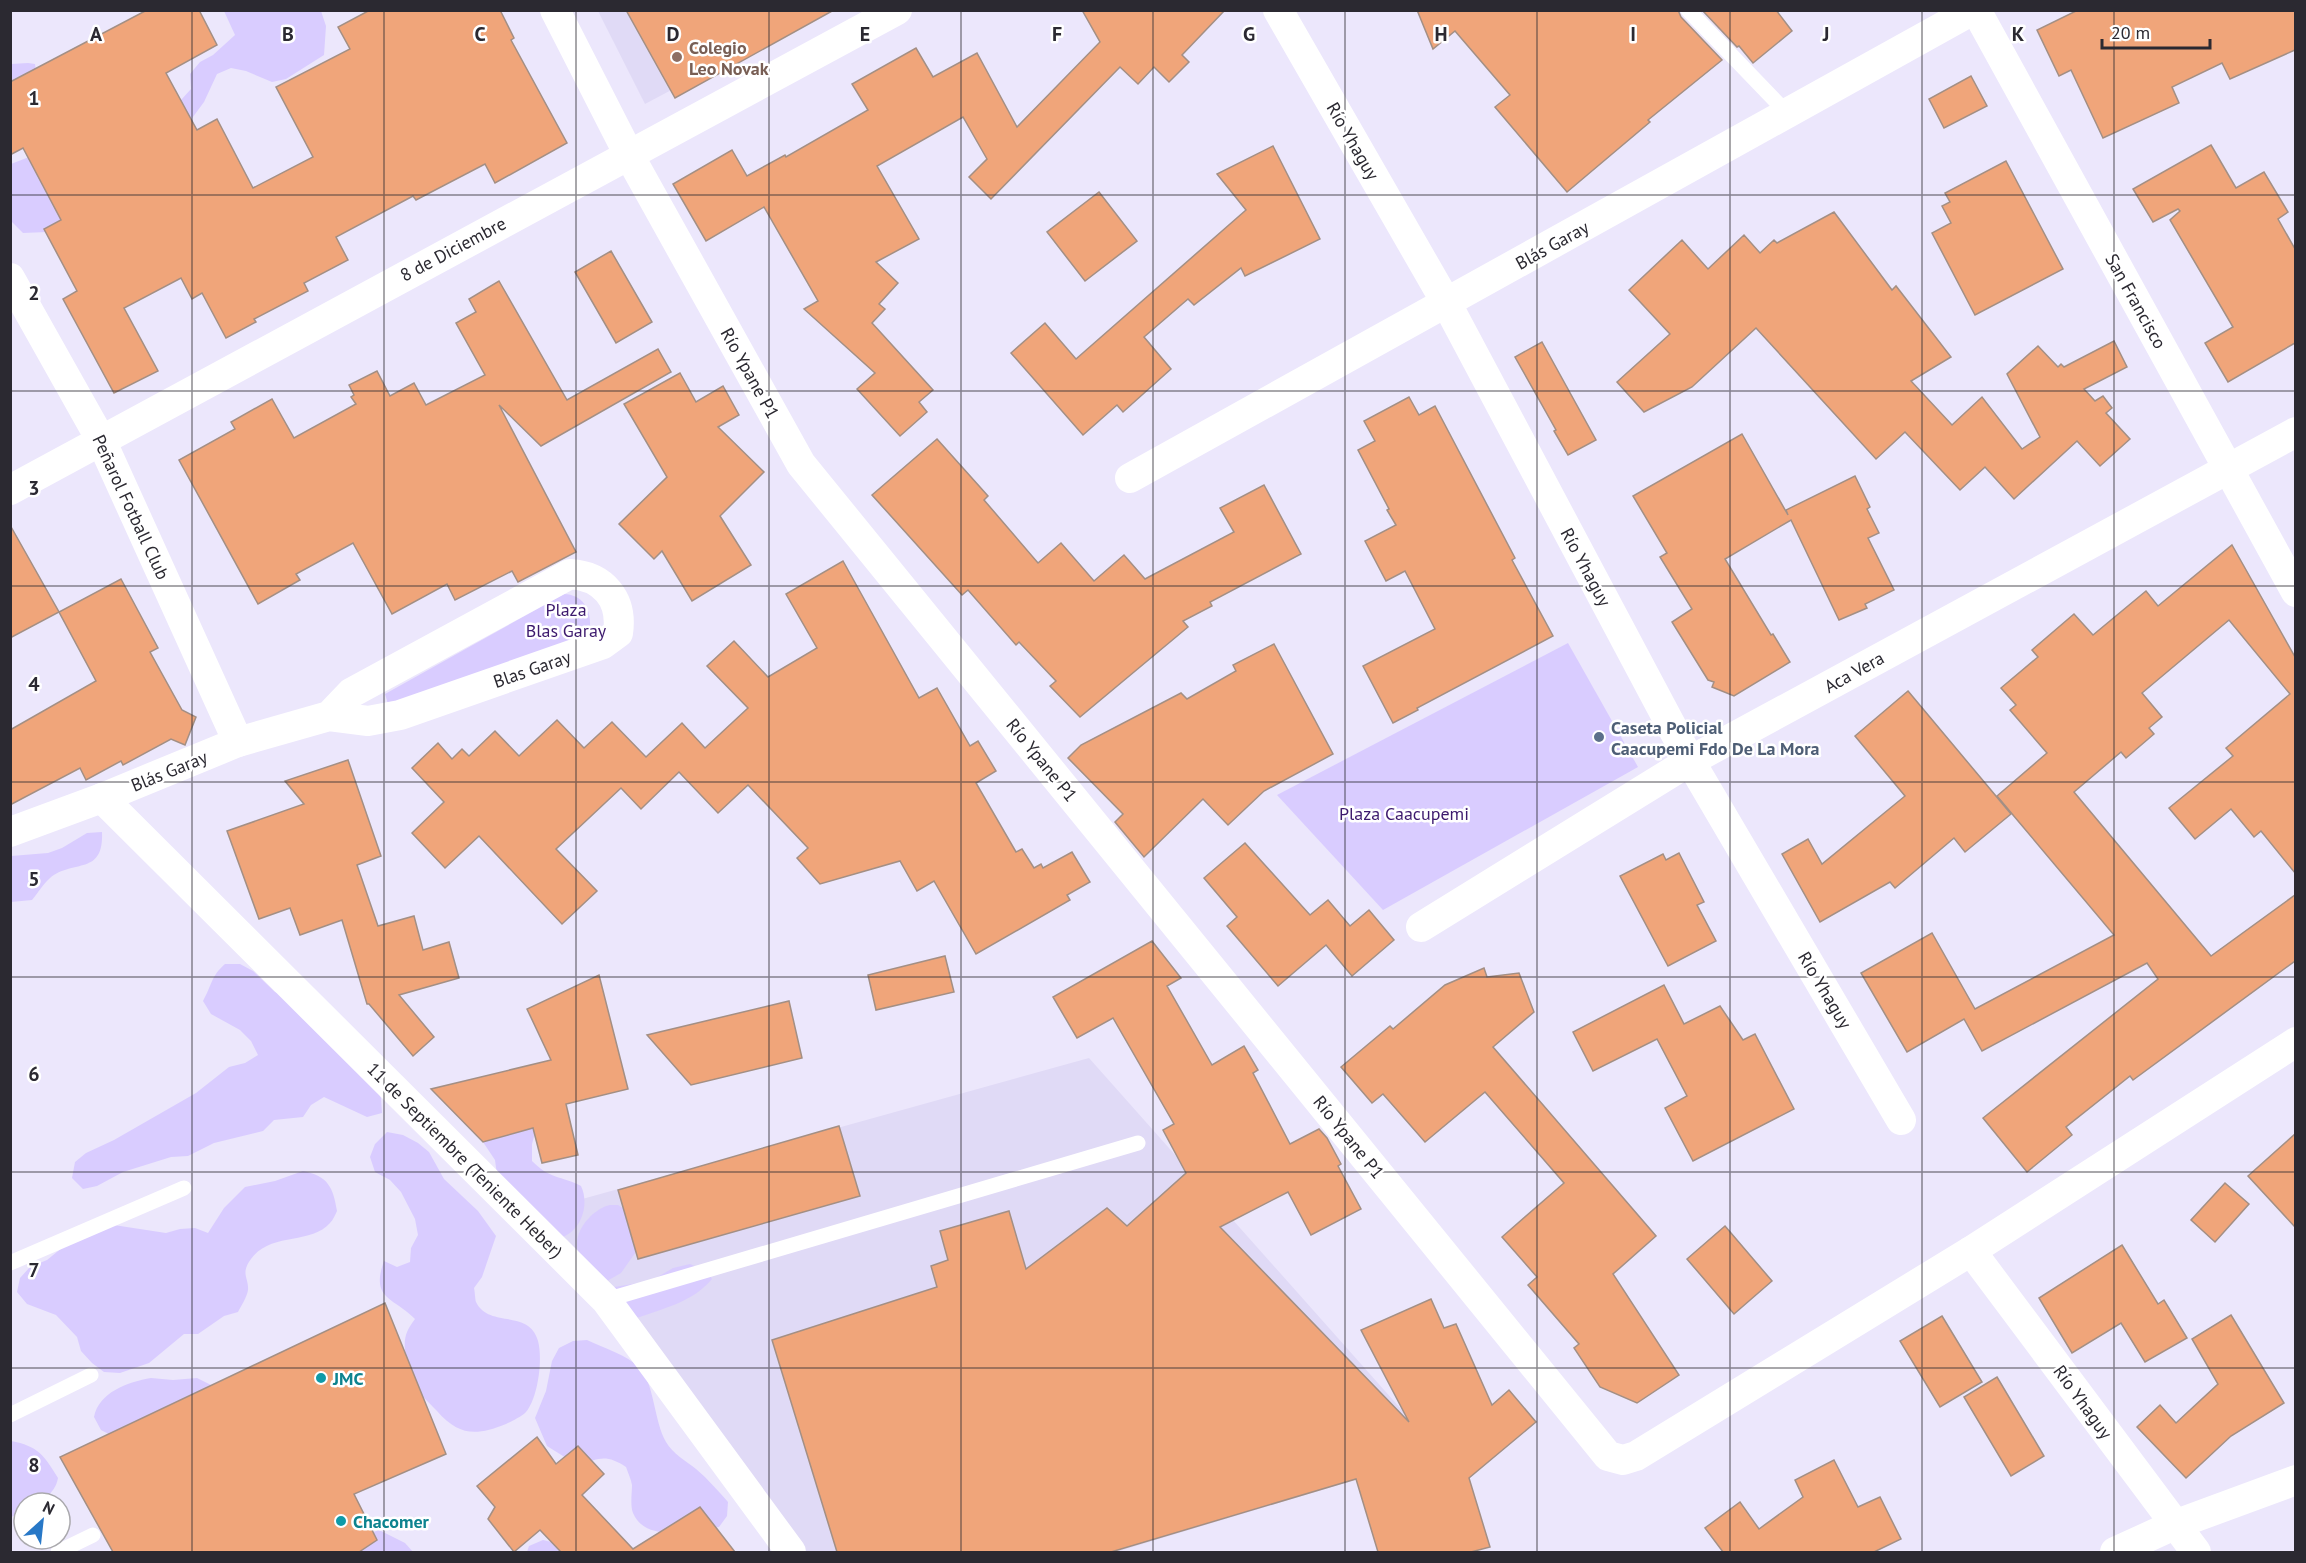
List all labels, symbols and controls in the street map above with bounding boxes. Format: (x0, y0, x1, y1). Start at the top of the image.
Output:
scale bar (2102, 12, 2210, 50)
text: A (90, 21, 103, 47)
text: B (282, 21, 294, 47)
text: C (474, 21, 486, 47)
text: D (667, 21, 680, 47)
text: E (860, 21, 870, 47)
text: F (1052, 21, 1062, 47)
text: G (1243, 21, 1255, 47)
text: H (1434, 21, 1448, 47)
text: I (1630, 21, 1636, 47)
text: J (1822, 21, 1829, 47)
text: K (2012, 21, 2025, 47)
text: 20 m (2111, 21, 2150, 44)
place label: Colegio Leo Novak (689, 36, 769, 80)
marker: Colegio Leo Novak (670, 50, 684, 64)
text: 1 (28, 85, 40, 111)
street label: Río Yhaguy (1322, 98, 1385, 184)
street label: 8 de Diciembre (396, 211, 510, 287)
street label: Blás Garay (1511, 215, 1593, 275)
street label: San Francisco (2100, 249, 2172, 353)
text: 2 (28, 280, 40, 306)
street label: Río Ypane P1 (716, 324, 784, 422)
street label: Peñarol Fotball Club (87, 431, 175, 583)
text: 3 (28, 475, 40, 501)
street label: Río Yhaguy (1556, 524, 1617, 611)
park label: Plaza Blas Garay (526, 598, 607, 642)
street label: Blas Garay (490, 645, 574, 693)
street label: Aca Vera (1820, 646, 1888, 698)
text: 4 (28, 671, 40, 697)
street label: Río Ypane P1 (1001, 714, 1083, 806)
place label: Caseta Policial Caacupemi Fdo De La Mora (1611, 716, 1819, 760)
marker: Caseta Policial Caacupemi Fdo De La Mora (1592, 730, 1606, 744)
street label: Blás Garay (127, 745, 211, 797)
park label: Plaza Caacupemi (1339, 802, 1469, 825)
text: 5 (28, 866, 40, 892)
street label: Río Yhaguy (1793, 947, 1857, 1033)
street label: 11 de Septiembre (Teniente Heber) (362, 1057, 568, 1263)
text: 6 (28, 1061, 40, 1087)
street label: Río Ypane P1 (1308, 1091, 1390, 1183)
text: 7 (28, 1257, 40, 1283)
street label: Río Yhaguy (2048, 1361, 2118, 1444)
place label: JMC (332, 1367, 363, 1390)
marker: JMC (314, 1371, 328, 1385)
text: 8 (28, 1452, 40, 1478)
north arrow (12, 1491, 72, 1551)
text: N (40, 1496, 58, 1519)
place label: Chacomer (353, 1510, 430, 1533)
marker: Chacomer (334, 1514, 348, 1528)

